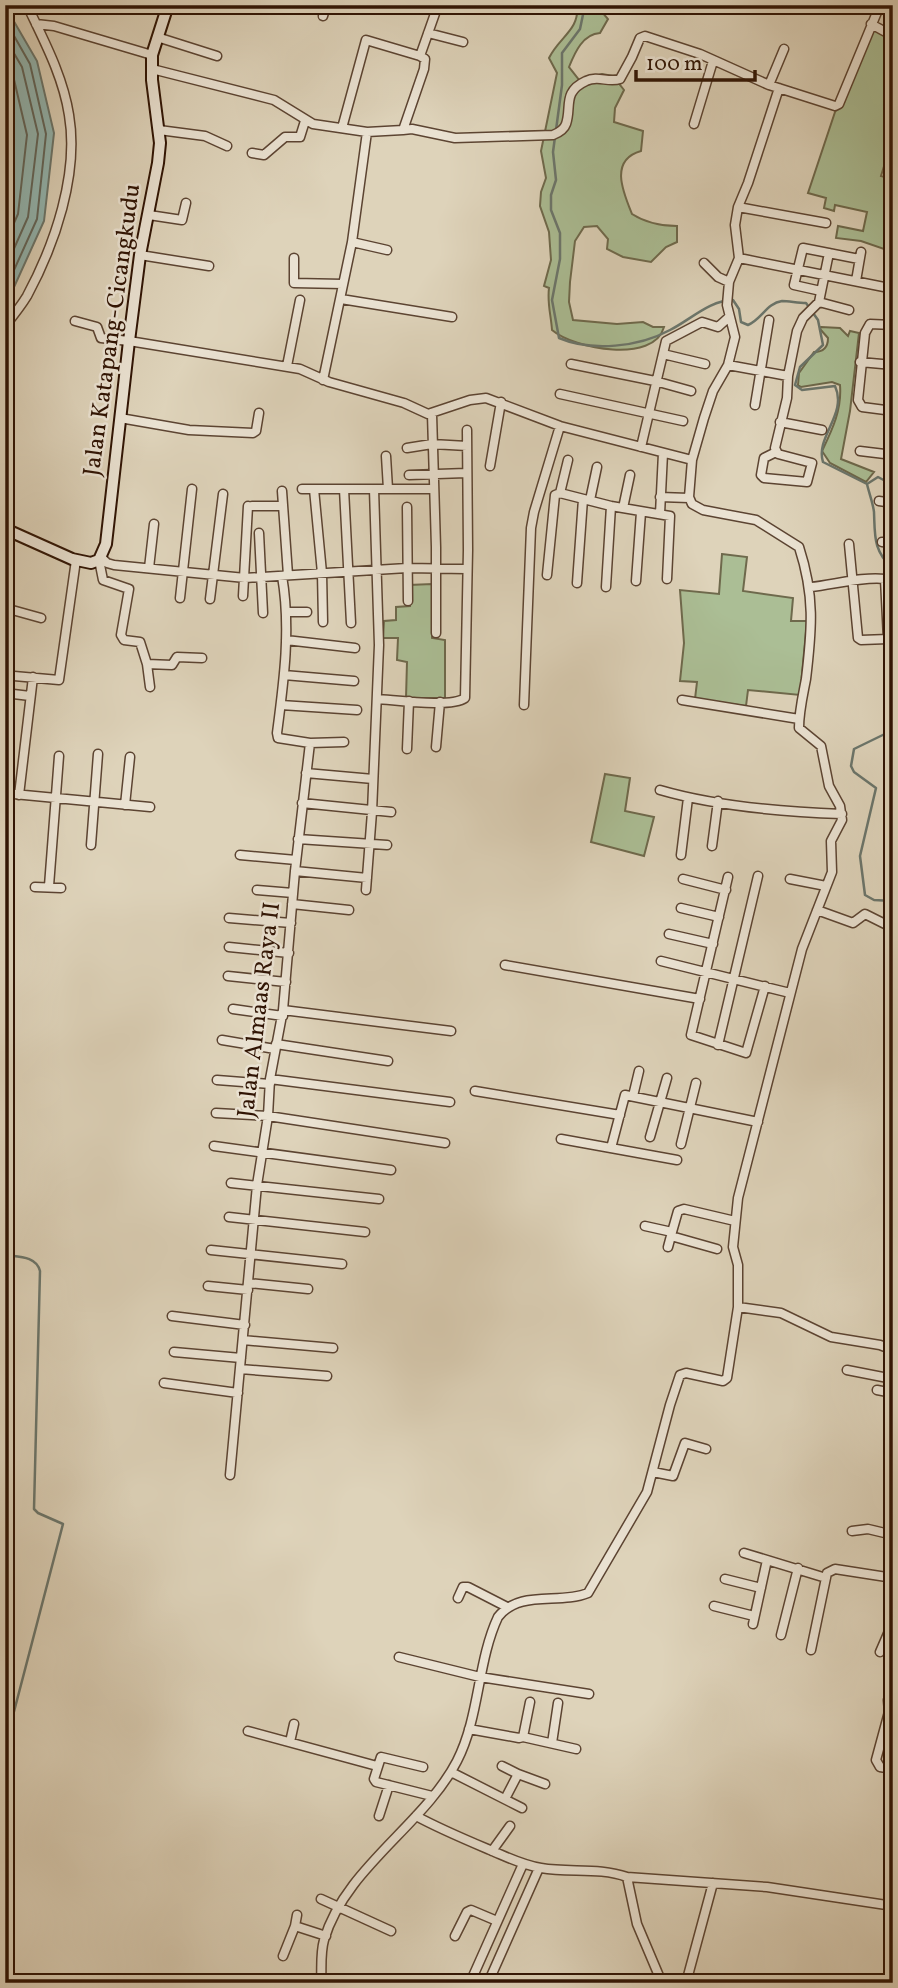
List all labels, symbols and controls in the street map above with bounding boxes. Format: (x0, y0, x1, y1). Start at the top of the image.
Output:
scale bar (636, 38, 754, 82)
text: 100 m (646, 50, 703, 79)
street label: Jalan Katapang-Cicangkudu (76, 182, 150, 478)
street label: Jalan Almaas Raya II (230, 900, 290, 1120)

